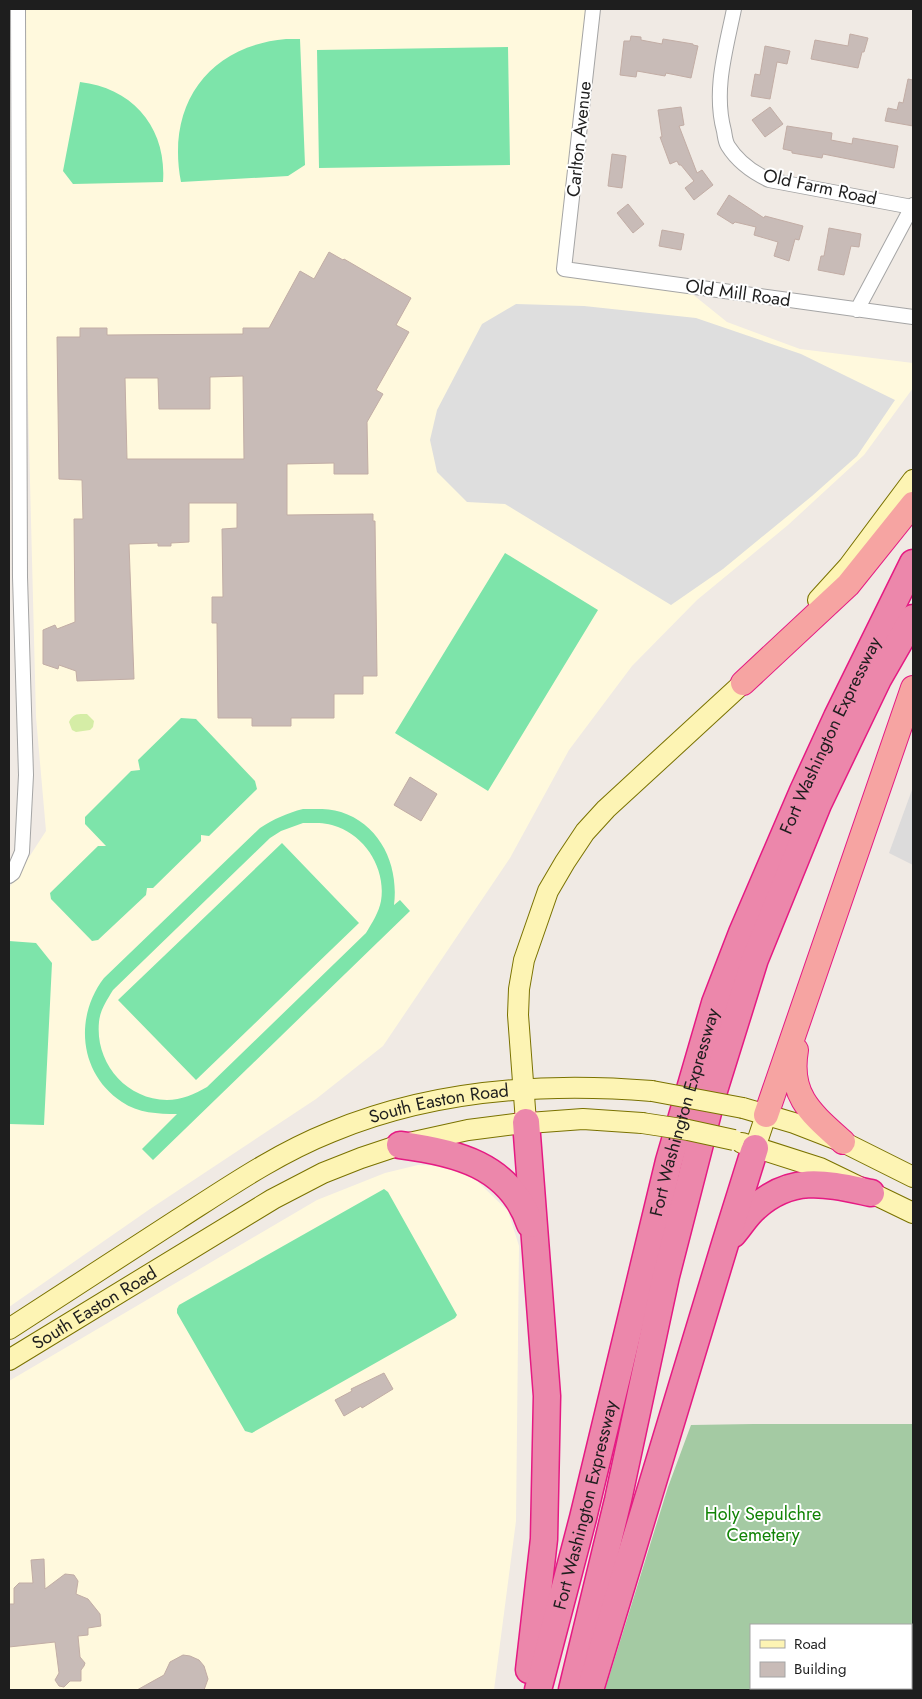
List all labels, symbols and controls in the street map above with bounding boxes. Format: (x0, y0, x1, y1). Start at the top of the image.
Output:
street label: Carlton Avenue (560, 80, 598, 198)
street label: Old Farm Road (761, 162, 879, 212)
street label: Old Mill Road (684, 273, 792, 313)
street label: Fort Washington Expressway (773, 632, 888, 838)
street label: Fort Washington Expressway (643, 1005, 726, 1219)
street label: South Easton Road (366, 1077, 510, 1130)
street label: South Easton Road (27, 1260, 162, 1356)
street label: Fort Washington Expressway (547, 1397, 624, 1613)
park label: Holy Sepulchre Cemetery (705, 1501, 821, 1548)
legend (750, 1624, 912, 1689)
text: Road (794, 1633, 826, 1655)
text: Building (794, 1658, 846, 1680)

